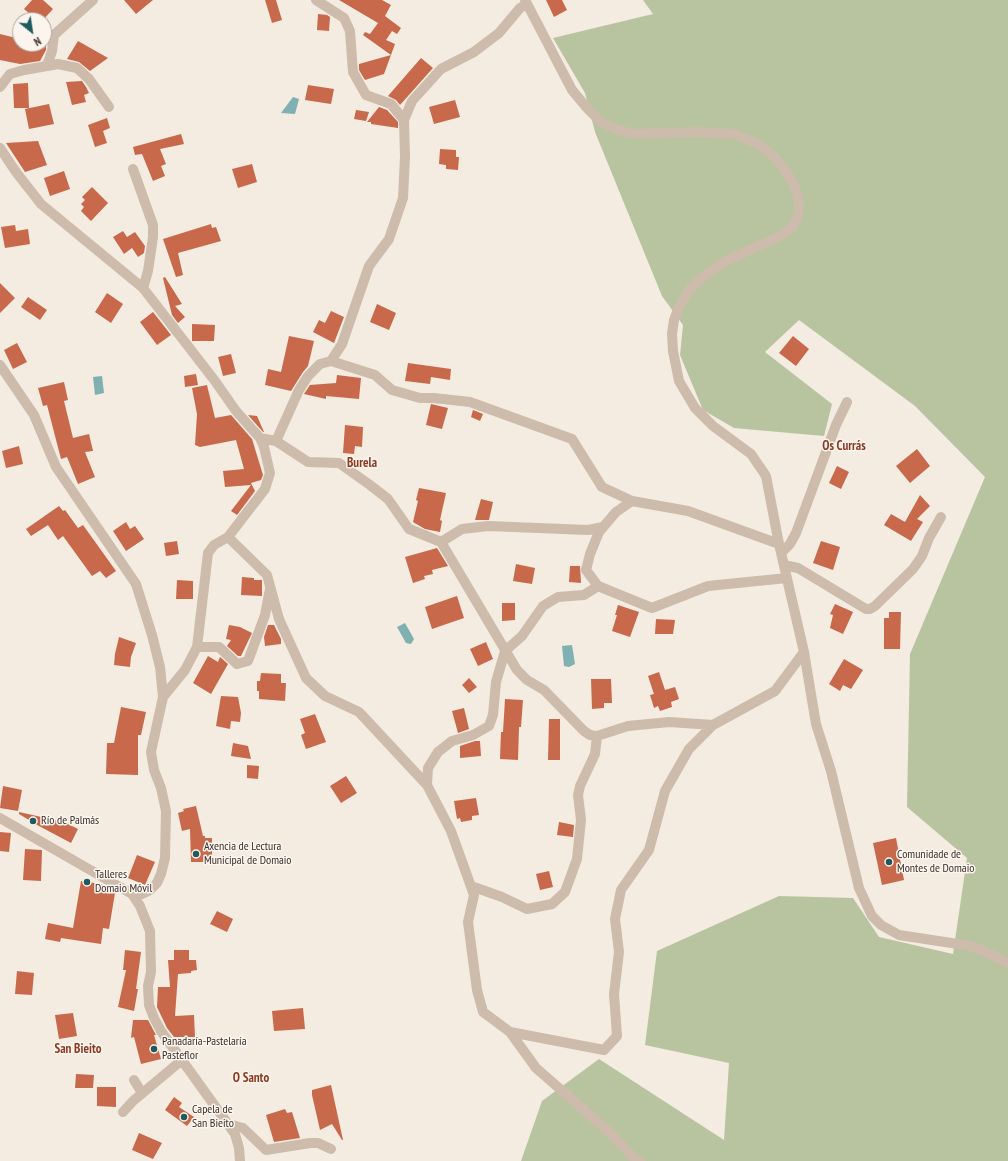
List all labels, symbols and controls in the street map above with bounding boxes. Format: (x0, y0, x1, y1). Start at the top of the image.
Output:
north arrow (12, 12, 52, 52)
text: N (31, 34, 44, 49)
district label: Os Currás (822, 438, 866, 454)
district label: Burela (347, 455, 377, 471)
place label: Río de Palmás (41, 814, 99, 828)
marker: Río de Palmás (28, 816, 38, 826)
place label: Axencia de Lectura Municipal de Domaio (204, 840, 292, 868)
place label: Comunidade de Montes de Domaio (897, 848, 974, 876)
marker: Axencia de Lectura Municipal de Domaio (191, 849, 201, 859)
marker: Comunidade de Montes de Domaio (884, 857, 894, 867)
place label: Talleres Domaio Móvil (95, 868, 152, 896)
marker: Talleres Domaio Móvil (82, 877, 92, 887)
place label: Panadaría-Pastelaría Pasteflor (162, 1035, 247, 1063)
district label: San Bieito (55, 1041, 101, 1057)
marker: Panadaría-Pastelaría Pasteflor (149, 1044, 159, 1054)
district label: O Santo (233, 1070, 269, 1086)
place label: Capela de San Bieito (192, 1103, 234, 1131)
marker: Capela de San Bieito (179, 1112, 189, 1122)

